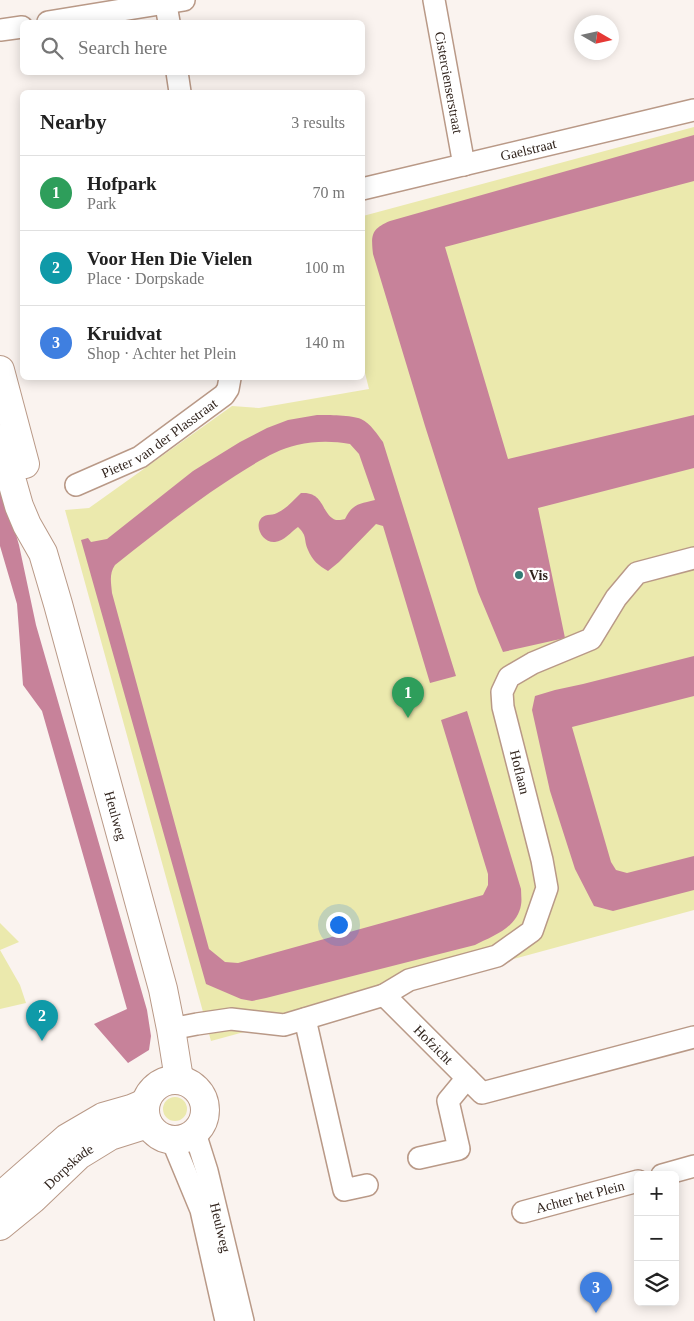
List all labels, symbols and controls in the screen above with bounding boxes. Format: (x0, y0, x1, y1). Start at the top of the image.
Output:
north arrow (574, 15, 619, 60)
search box (20, 20, 365, 75)
street label: Cistercienserstraat (432, 30, 465, 135)
icon: search (38, 34, 66, 62)
text: Search here (78, 37, 167, 58)
text: Nearby (40, 110, 107, 134)
text: 3 results (291, 114, 345, 131)
street label: Gaelstraat (499, 136, 558, 164)
text: Hofpark (87, 173, 157, 194)
text: 1 (52, 184, 60, 201)
text: 70 m (313, 184, 345, 201)
text: Park (87, 195, 116, 212)
text: Voor Hen Die Vielen (87, 248, 252, 269)
text: 2 (52, 259, 60, 276)
text: 100 m (305, 259, 345, 276)
text: Place · Dorpskade (87, 270, 204, 287)
text: Kruidvat (87, 323, 162, 344)
text: 3 (52, 334, 60, 351)
text: 140 m (305, 334, 345, 351)
text: Shop · Achter het Plein (87, 345, 236, 362)
street label: Pieter van der Plasstraat (99, 396, 220, 481)
place label: Vis (529, 568, 548, 583)
marker: Vis (513, 569, 525, 581)
pin: 1 (392, 677, 424, 718)
street label: Hoflaan (507, 748, 532, 796)
street label: Heulweg (101, 789, 129, 842)
your location (326, 912, 352, 938)
pin: 2 (26, 1000, 58, 1041)
street label: Hofzicht (411, 1022, 456, 1068)
street label: Dorpskade (41, 1141, 96, 1192)
map controls (634, 1171, 679, 1306)
button: + (634, 1171, 679, 1216)
street label: Achter het Plein (534, 1178, 626, 1216)
street label: Heulweg (207, 1201, 233, 1254)
button: − (634, 1216, 679, 1261)
button: layers (634, 1261, 679, 1306)
pin: 3 (580, 1272, 612, 1313)

